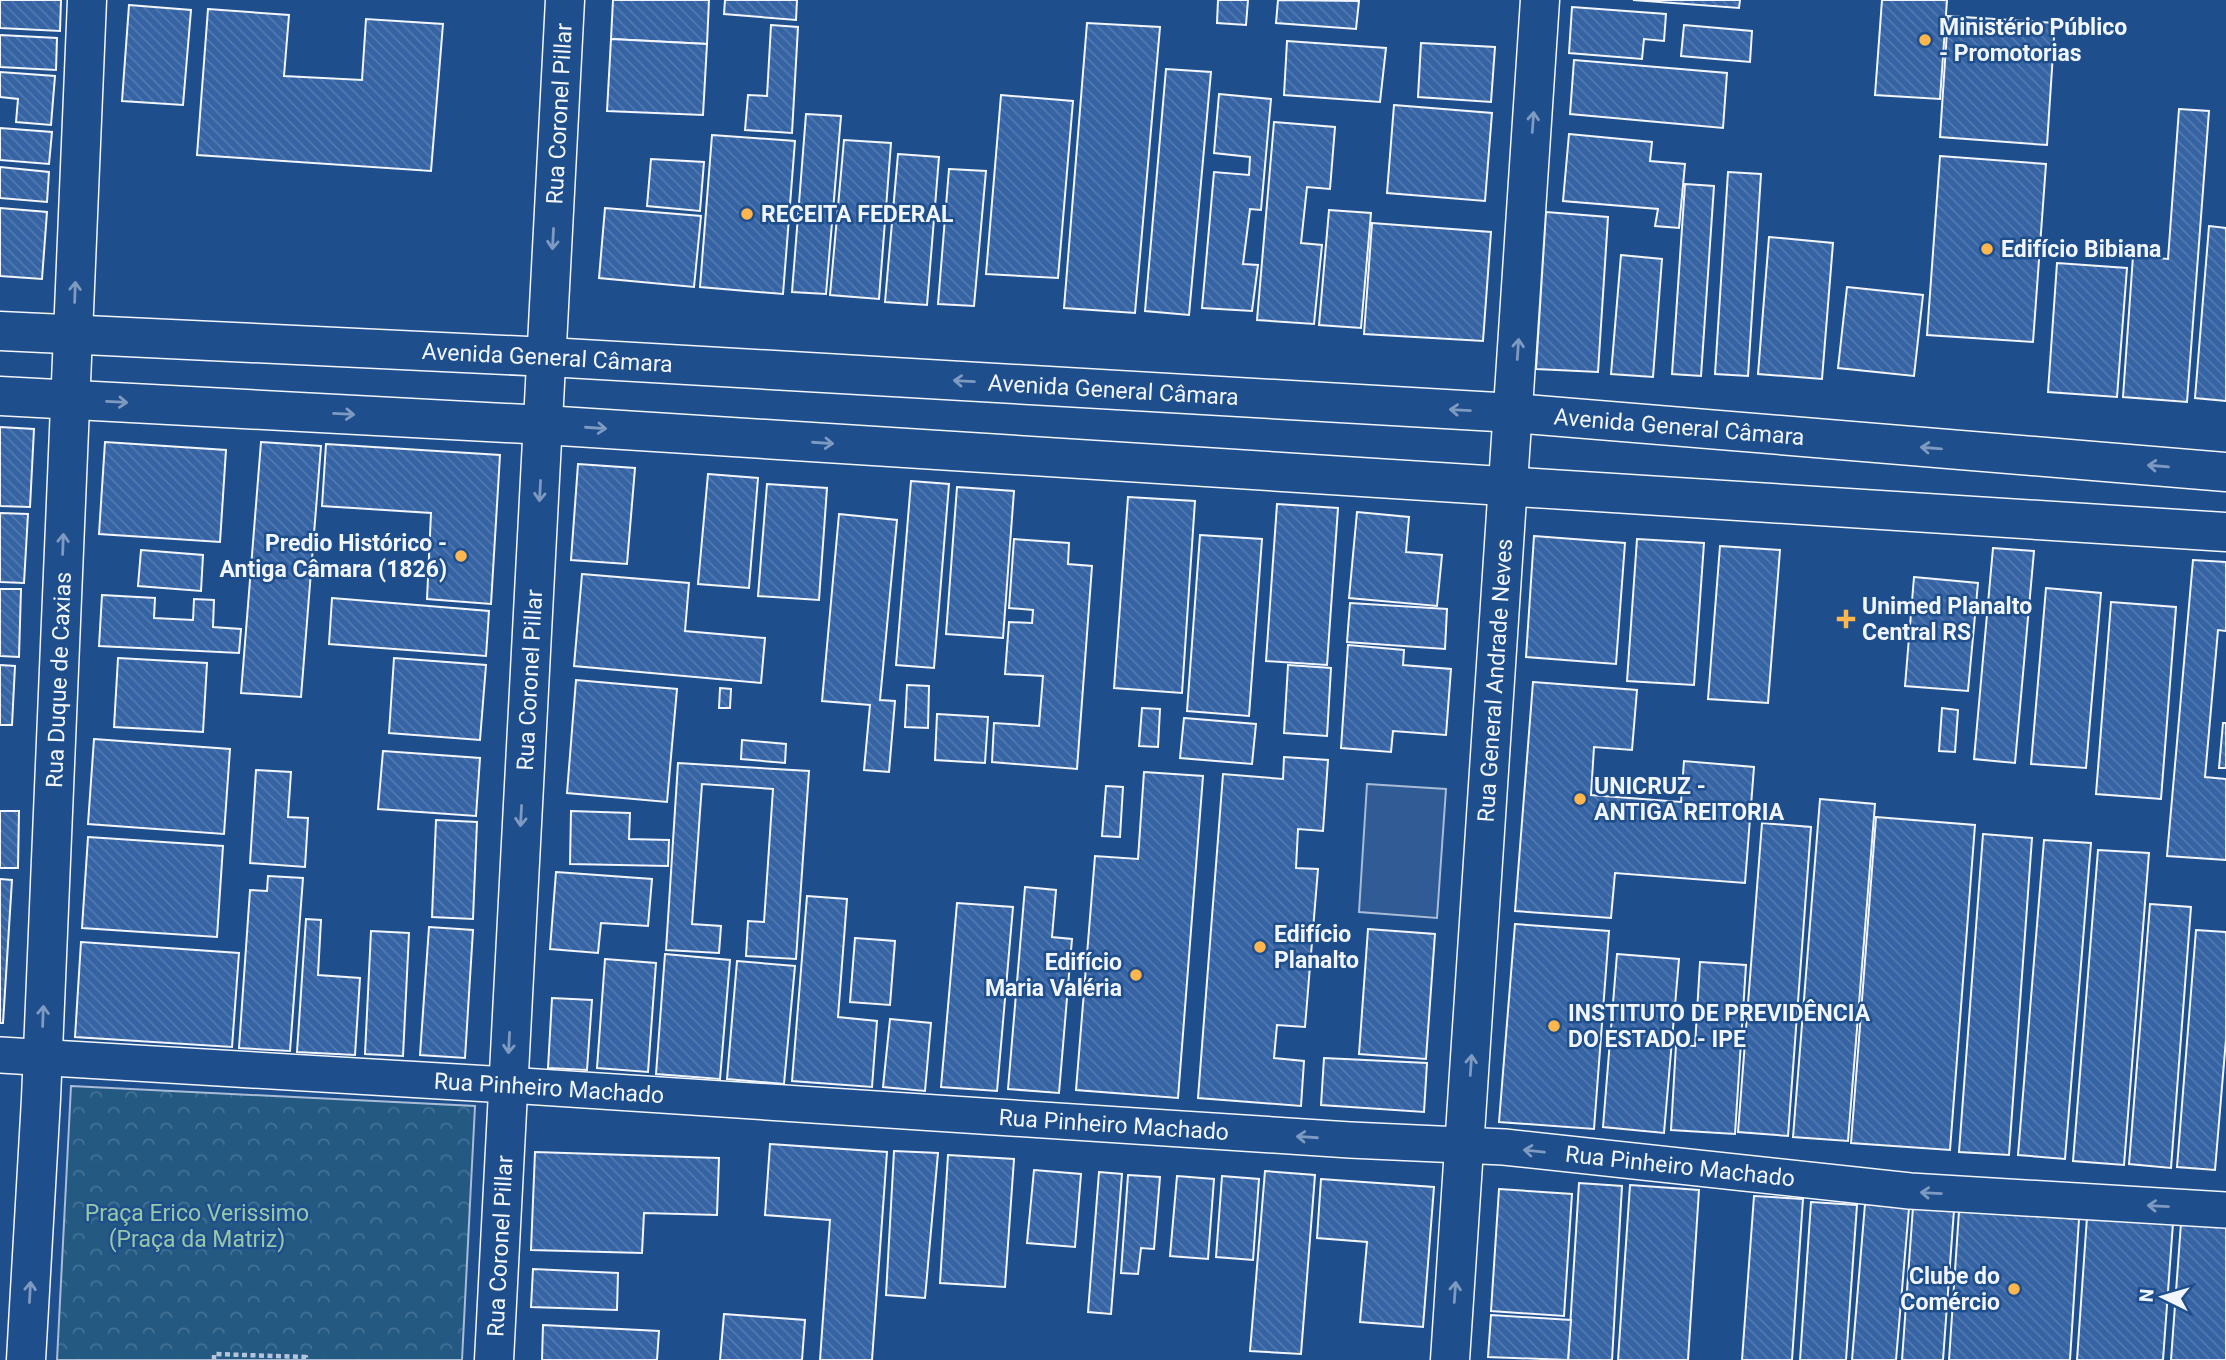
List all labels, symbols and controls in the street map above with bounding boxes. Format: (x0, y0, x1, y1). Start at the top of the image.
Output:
place label: Ministério Público - Promotorias (1939, 14, 2127, 67)
street label: Rua Coronel Pillar (541, 22, 578, 205)
marker: Ministério Público - Promotorias (1917, 32, 1933, 48)
one-way arrow (1526, 111, 1539, 134)
place label: RECEITA FEDERAL (761, 201, 953, 228)
marker: RECEITA FEDERAL (739, 206, 755, 222)
one-way arrow (547, 228, 560, 251)
place label: Edifício Bibiana (2001, 236, 2161, 263)
marker: Edifício Bibiana (1979, 241, 1995, 257)
one-way arrow (69, 281, 82, 304)
street label: Avenida General Câmara (421, 338, 674, 378)
one-way arrow (1512, 338, 1525, 361)
street label: Avenida General Câmara (987, 370, 1240, 411)
one-way arrow (953, 375, 976, 388)
one-way arrow (105, 396, 128, 409)
one-way arrow (1449, 403, 1472, 416)
street label: Avenida General Câmara (1553, 403, 1805, 451)
one-way arrow (332, 408, 355, 421)
one-way arrow (584, 422, 607, 435)
one-way arrow (811, 437, 834, 450)
one-way arrow (1920, 441, 1943, 454)
one-way arrow (2147, 459, 2170, 472)
one-way arrow (533, 479, 546, 502)
place label: Predio Histórico - Antiga Câmara (1826) (219, 530, 447, 583)
one-way arrow (57, 532, 70, 555)
street label: Rua General Andrade Neves (1473, 538, 1518, 823)
marker: Predio Histórico - Antiga Câmara (1826) (453, 548, 469, 564)
street label: Rua Duque de Caxias (41, 571, 77, 788)
street label: Rua Coronel Pillar (512, 588, 548, 771)
place label: Unimed Planalto Central RS (1862, 593, 2032, 646)
marker: Unimed Planalto Central RS (1836, 609, 1856, 629)
place label: UNICRUZ - ANTIGA REITORIA (1594, 773, 1785, 826)
marker: UNICRUZ - ANTIGA REITORIA (1572, 791, 1588, 807)
one-way arrow (514, 804, 527, 827)
place label: Edifício Planalto (1274, 921, 1359, 974)
marker: Edifício Planalto (1252, 939, 1268, 955)
place label: Edifício Maria Valéria (985, 949, 1122, 1002)
marker: Edifício Maria Valéria (1128, 967, 1144, 983)
place label: INSTITUTO DE PREVIDÊNCIA DO ESTADO - IPE (1568, 999, 1871, 1053)
one-way arrow (37, 1004, 50, 1027)
marker: INSTITUTO DE PREVIDÊNCIA DO ESTADO - IPE (1546, 1018, 1562, 1034)
one-way arrow (503, 1032, 516, 1055)
one-way arrow (1464, 1054, 1477, 1077)
street label: Rua Pinheiro Machado (433, 1068, 665, 1109)
street label: Rua Pinheiro Machado (998, 1104, 1230, 1146)
one-way arrow (1296, 1130, 1319, 1143)
street label: Rua Pinheiro Machado (1564, 1141, 1796, 1192)
one-way arrow (1523, 1144, 1546, 1157)
street label: Rua Coronel Pillar (482, 1155, 519, 1338)
one-way arrow (1920, 1186, 1943, 1199)
one-way arrow (2147, 1199, 2170, 1212)
park label: Praça Erico Verissimo (Praça da Matriz) (85, 1200, 309, 1253)
north arrow (2128, 1262, 2198, 1332)
place label: Clube do Comércio (1900, 1263, 2000, 1316)
one-way arrow (24, 1281, 37, 1304)
one-way arrow (1449, 1281, 1462, 1304)
marker: Clube do Comércio (2006, 1281, 2022, 1297)
text: N (2135, 1288, 2159, 1303)

